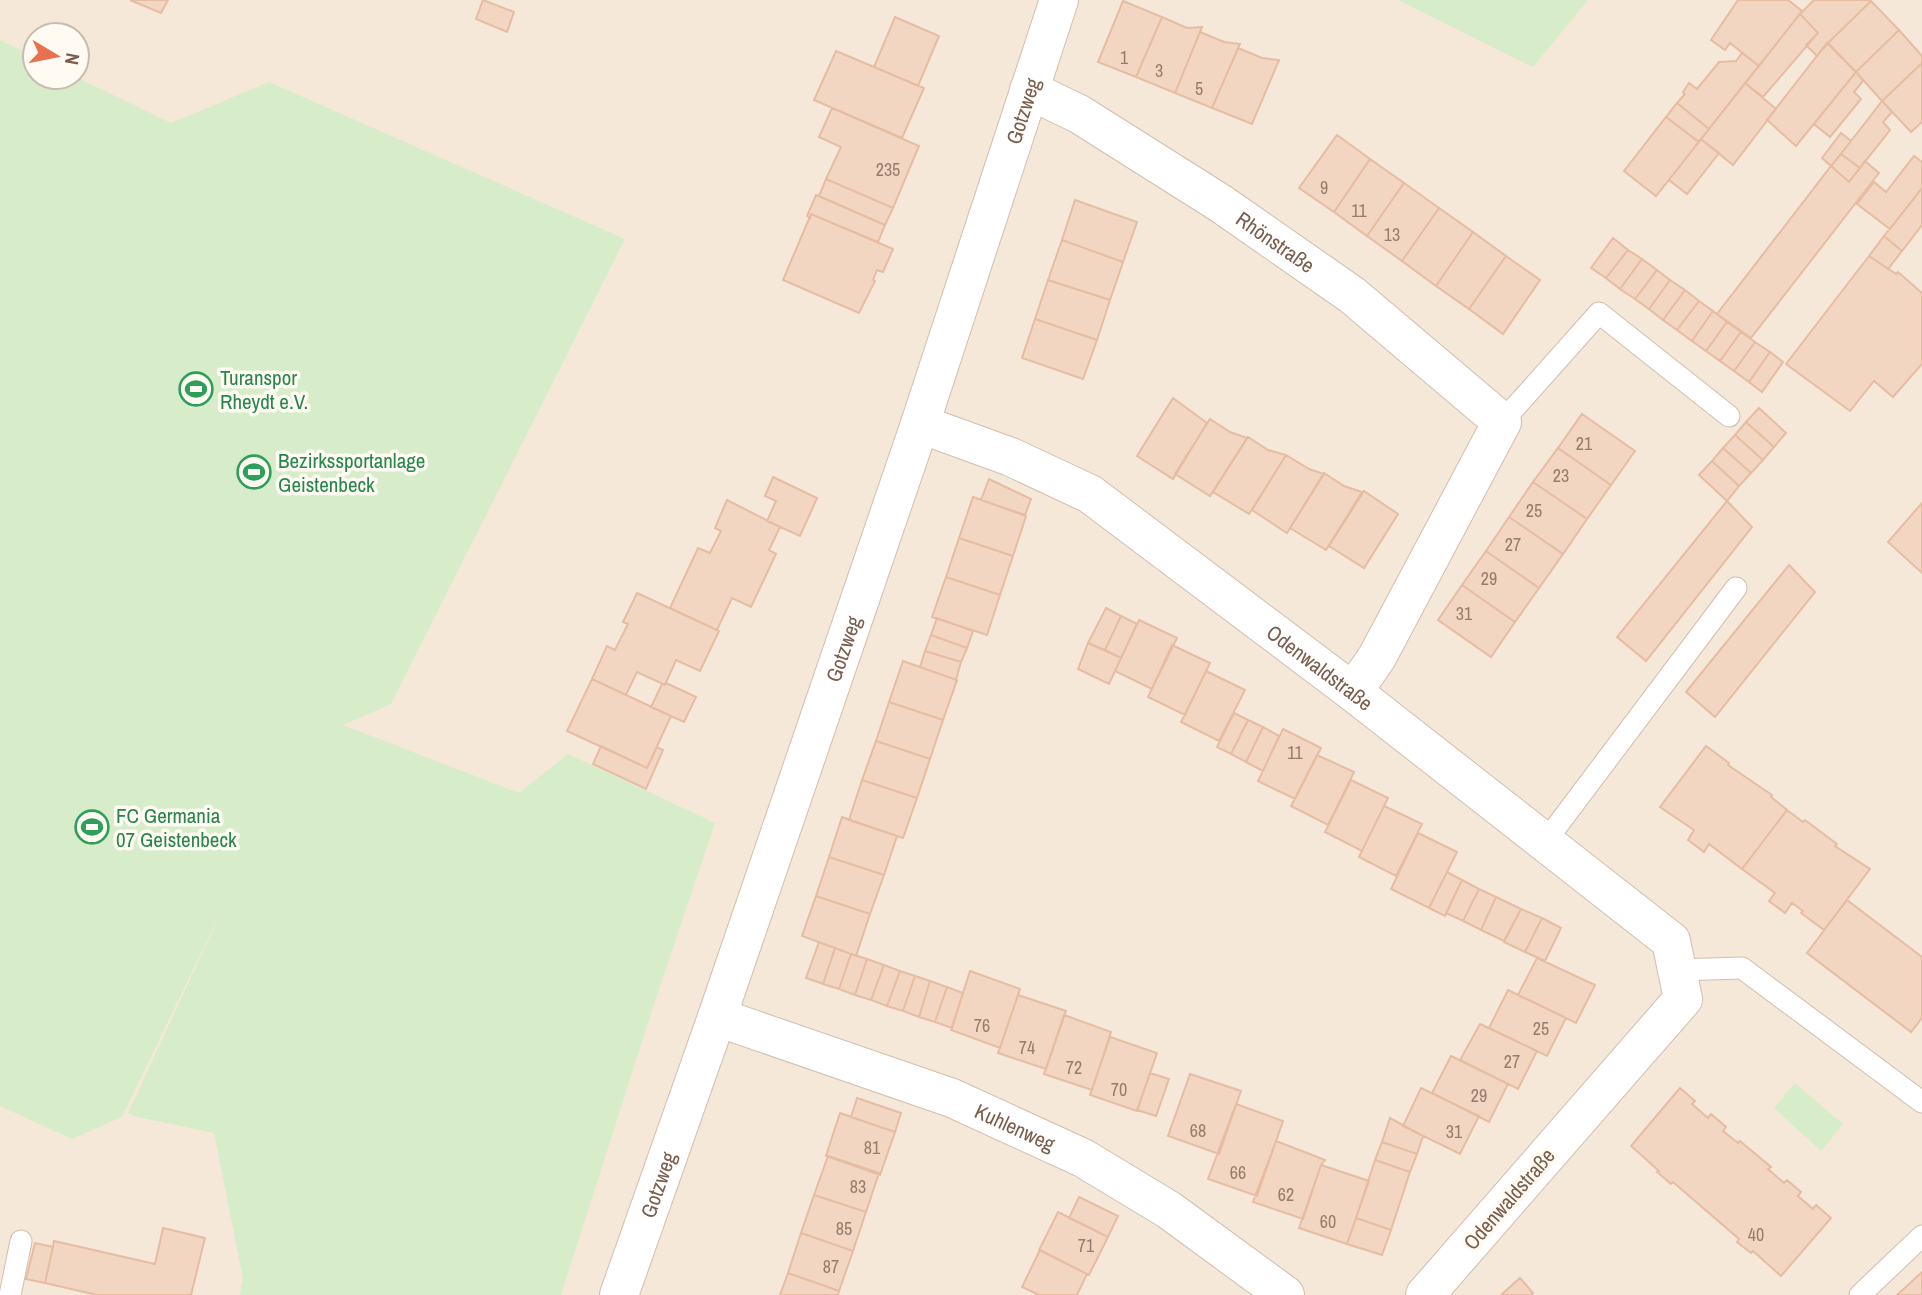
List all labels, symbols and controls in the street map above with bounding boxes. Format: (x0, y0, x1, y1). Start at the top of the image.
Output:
north arrow (21, 21, 91, 91)
house number: 1 (1120, 45, 1129, 70)
text: N (59, 51, 87, 67)
house number: 3 (1155, 58, 1163, 83)
street label: Gotzweg (998, 74, 1047, 148)
house number: 5 (1195, 76, 1203, 101)
house number: 235 (876, 157, 900, 182)
house number: 9 (1320, 175, 1328, 200)
house number: 11 (1351, 198, 1367, 223)
street label: Rhönstraße (1230, 204, 1321, 279)
house number: 13 (1384, 222, 1400, 247)
place label: Turanspor Rheydt e.V. (220, 363, 308, 416)
sports icon: Turanspor Rheydt e.V. (177, 370, 215, 408)
house number: 21 (1576, 431, 1593, 456)
place label: Bezirkssportanlage Geistenbeck (278, 446, 425, 499)
sports icon: Bezirkssportanlage Geistenbeck (235, 453, 273, 491)
house number: 23 (1553, 463, 1569, 488)
house number: 25 (1526, 498, 1542, 523)
house number: 27 (1505, 532, 1521, 557)
house number: 29 (1481, 566, 1497, 591)
house number: 31 (1456, 601, 1473, 626)
street label: Gotzweg (818, 611, 868, 686)
street label: Odenwaldstraße (1261, 618, 1379, 717)
house number: 11 (1287, 740, 1303, 765)
place label: FC Germania 07 Geistenbeck (116, 801, 237, 854)
sports icon: FC Germania 07 Geistenbeck (73, 808, 111, 846)
house number: 76 (974, 1013, 990, 1038)
house number: 25 (1533, 1016, 1549, 1041)
house number: 74 (1019, 1035, 1035, 1060)
house number: 27 (1504, 1049, 1520, 1074)
house number: 72 (1066, 1055, 1082, 1080)
house number: 70 (1111, 1077, 1127, 1102)
house number: 29 (1471, 1083, 1487, 1108)
street label: Kuhlenweg (970, 1096, 1060, 1158)
house number: 68 (1190, 1118, 1206, 1143)
house number: 31 (1446, 1119, 1463, 1144)
house number: 81 (864, 1135, 881, 1160)
street label: Odenwaldstraße (1457, 1142, 1561, 1256)
street label: Gotzweg (633, 1147, 683, 1222)
house number: 66 (1230, 1160, 1246, 1185)
house number: 83 (850, 1174, 866, 1199)
house number: 62 (1278, 1182, 1294, 1207)
house number: 60 (1320, 1209, 1336, 1234)
house number: 85 (836, 1216, 852, 1241)
house number: 40 (1748, 1222, 1764, 1247)
house number: 71 (1078, 1233, 1095, 1258)
house number: 87 (823, 1254, 839, 1279)

